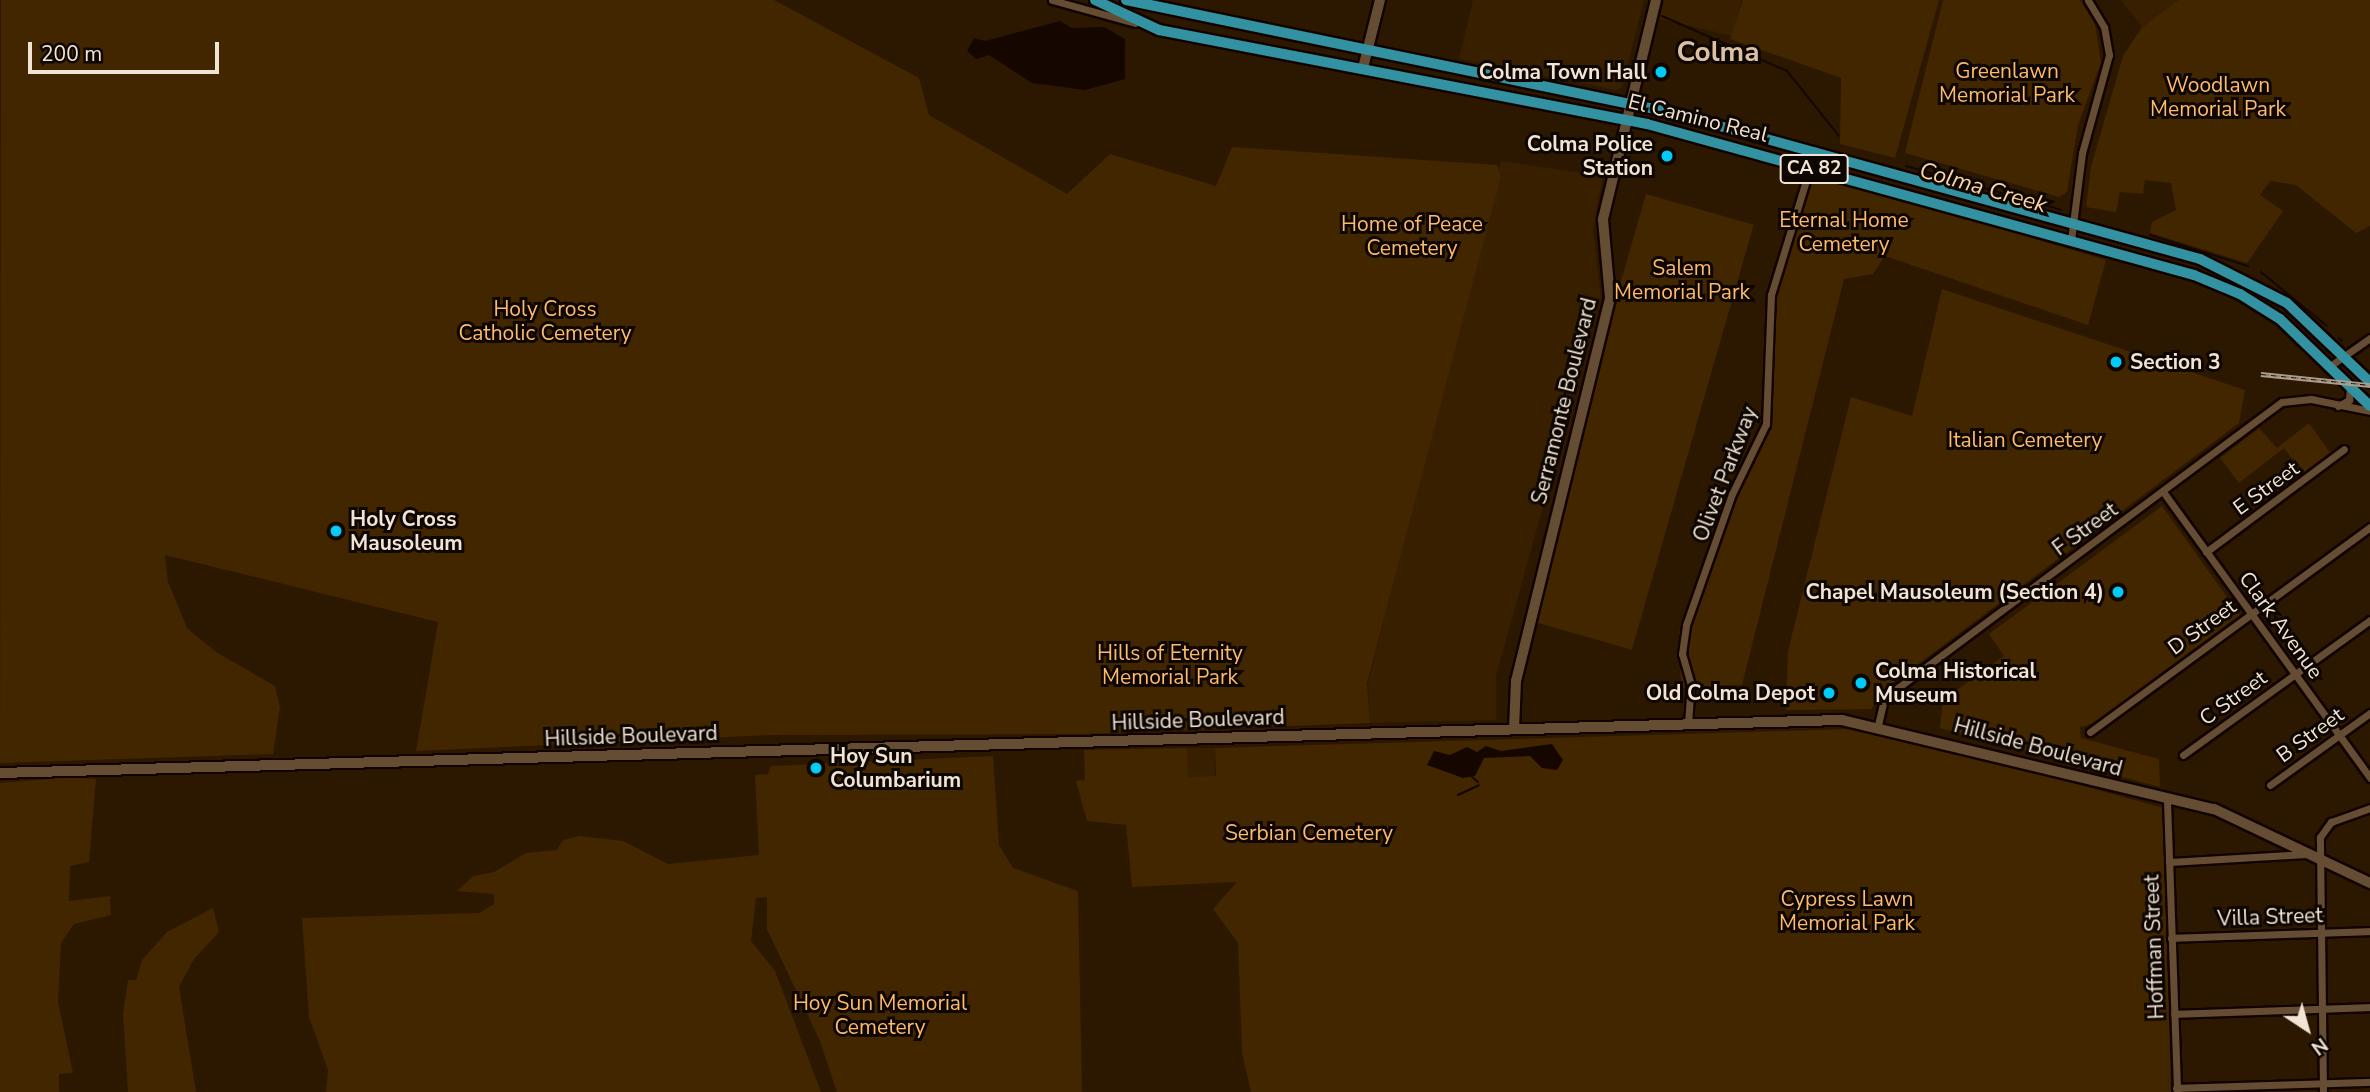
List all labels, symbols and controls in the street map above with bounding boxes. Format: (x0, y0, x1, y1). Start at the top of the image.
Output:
scale bar (32, 28, 222, 72)
district label: Colma (1677, 35, 1759, 69)
text: 200 m (41, 40, 102, 68)
park label: Greenlawn Memorial Park (1939, 58, 2075, 108)
place label: Colma Town Hall (1479, 59, 1647, 85)
marker: Colma Town Hall (1653, 64, 1669, 80)
park label: Woodlawn Memorial Park (2150, 72, 2286, 122)
street label: El Camino Real (1626, 88, 1770, 148)
place label: Colma Police Station (1527, 131, 1653, 181)
marker: Colma Police Station (1659, 148, 1675, 164)
road number: CA 82 (1779, 154, 1849, 184)
water label: Colma Creek (1916, 157, 2050, 219)
park label: Eternal Home Cemetery (1779, 207, 1909, 257)
park label: Home of Peace Cemetery (1341, 211, 1483, 261)
park label: Salem Memorial Park (1614, 255, 1750, 305)
street label: Serramonte Boulevard (1526, 295, 1602, 507)
park label: Holy Cross Catholic Cemetery (458, 296, 632, 346)
place label: Section 3 (2130, 349, 2221, 375)
marker: Section 3 (2108, 354, 2124, 370)
street label: Olivet Parkway (1688, 403, 1762, 545)
park label: Italian Cemetery (1948, 427, 2102, 453)
street label: E Street (2228, 456, 2304, 520)
street label: F Street (2048, 497, 2122, 561)
place label: Holy Cross Mausoleum (350, 506, 463, 556)
marker: Holy Cross Mausoleum (328, 523, 344, 539)
street label: Clark Avenue (2234, 566, 2328, 684)
place label: Chapel Mausoleum (Section 4) (1805, 579, 2104, 605)
marker: Chapel Mausoleum (Section 4) (2110, 584, 2126, 600)
street label: D Street (2163, 594, 2241, 660)
park label: Hills of Eternity Memorial Park (1097, 640, 1243, 690)
place label: Colma Historical Museum (1875, 658, 2036, 708)
street label: C Street (2195, 665, 2271, 731)
marker: Colma Historical Museum (1853, 675, 1869, 691)
place label: Old Colma Depot (1646, 680, 1815, 706)
marker: Old Colma Depot (1821, 685, 1837, 701)
street label: B Street (2271, 702, 2349, 768)
street label: Hillside Boulevard (1111, 704, 1285, 736)
street label: Hillside Boulevard (1951, 712, 2125, 782)
street label: Hillside Boulevard (544, 720, 718, 752)
place label: Hoy Sun Columbarium (830, 743, 961, 793)
marker: Hoy Sun Columbarium (808, 760, 824, 776)
park label: Serbian Cemetery (1225, 820, 1393, 846)
street label: Hoffman Street (2139, 874, 2169, 1020)
park label: Cypress Lawn Memorial Park (1779, 886, 1915, 936)
street label: Villa Street (2217, 903, 2323, 931)
park label: Hoy Sun Memorial Cemetery (793, 990, 967, 1040)
north arrow (2272, 994, 2342, 1064)
text: N (2306, 1031, 2333, 1061)

